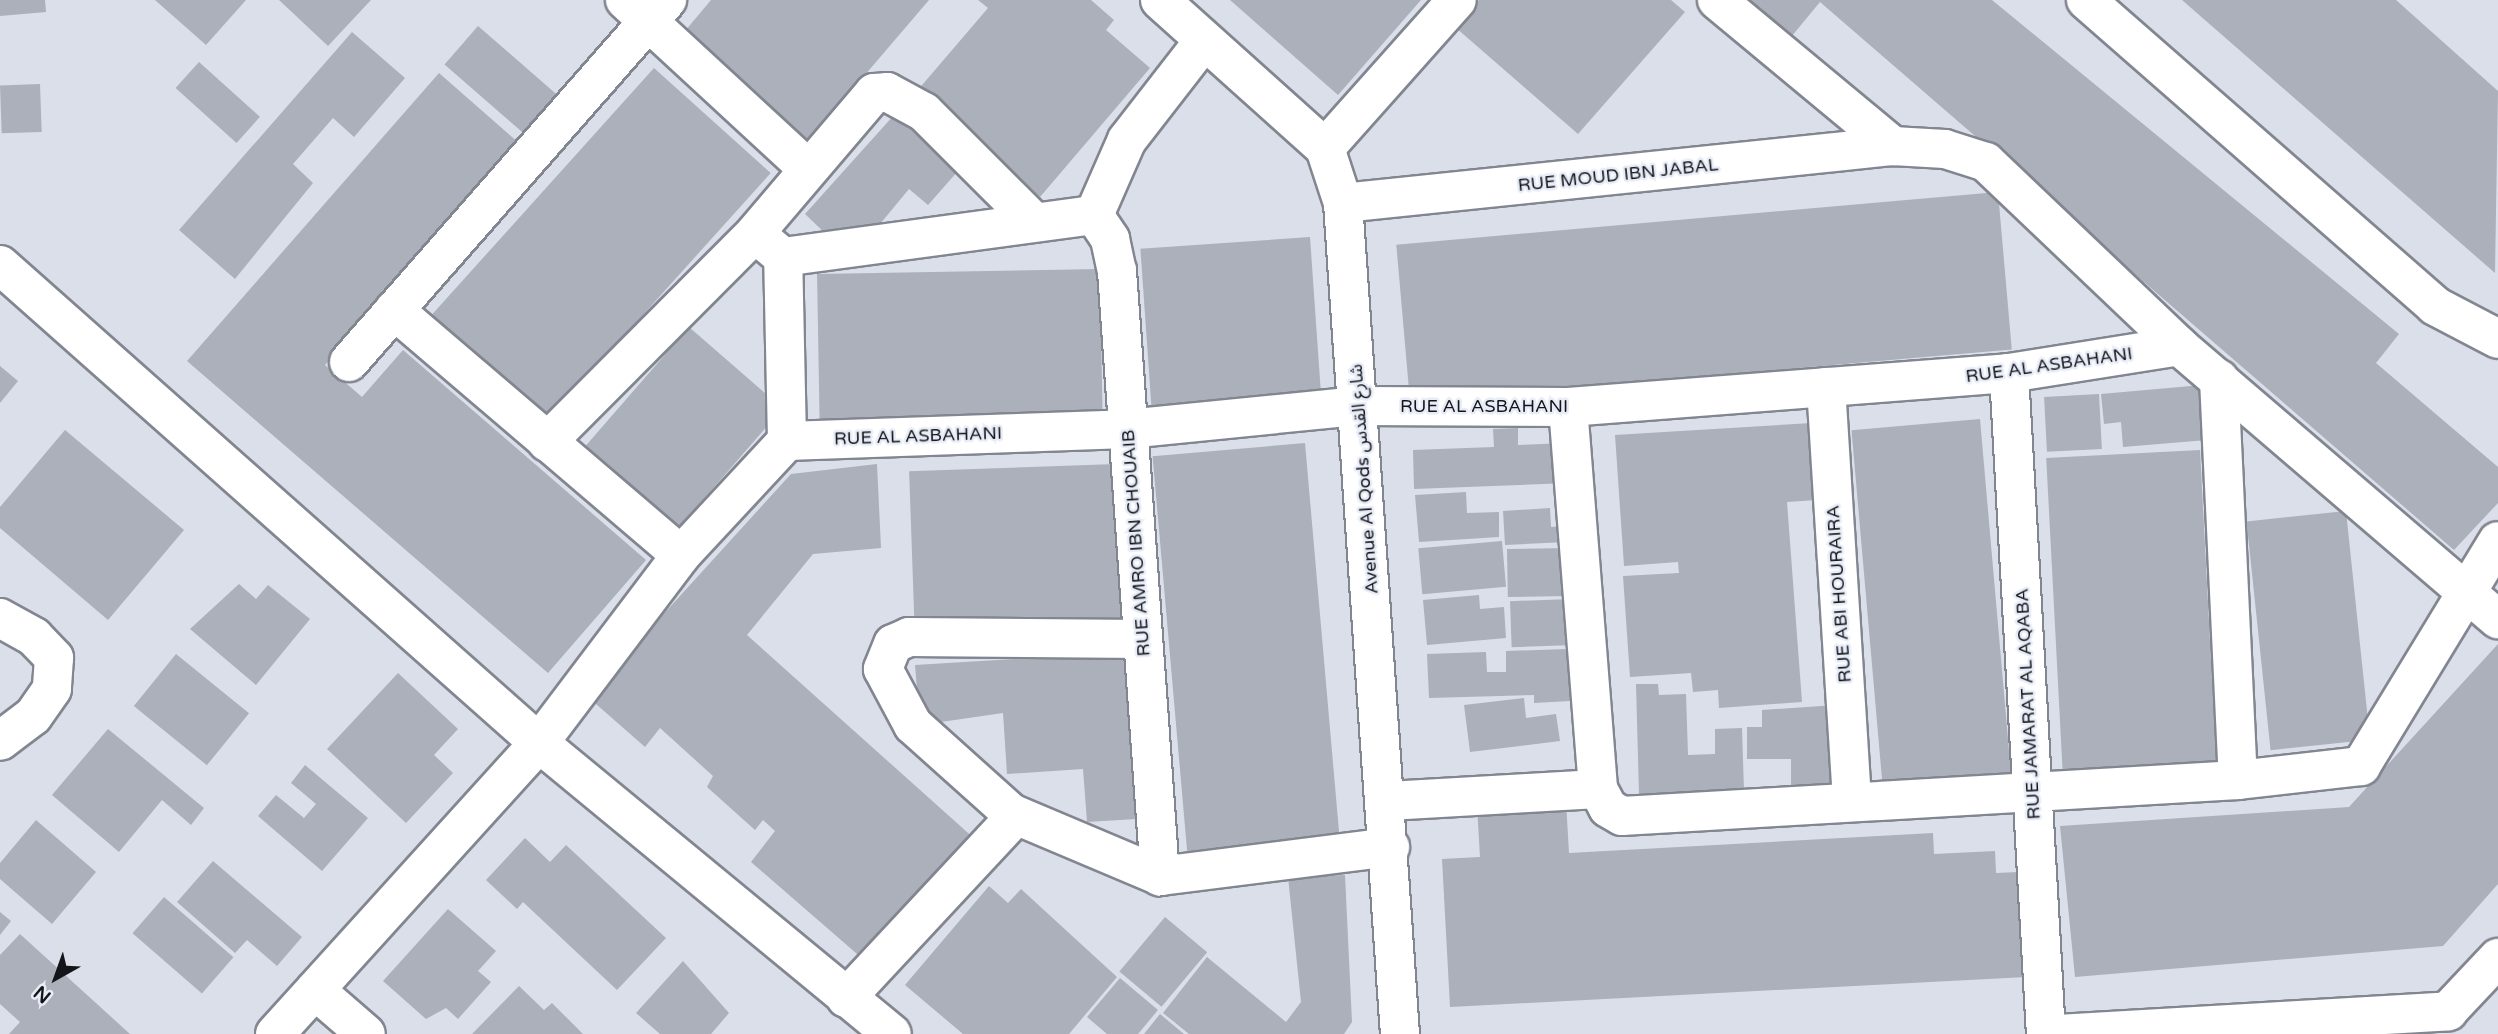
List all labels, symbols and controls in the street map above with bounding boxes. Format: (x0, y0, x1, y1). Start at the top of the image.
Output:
street label: RUE MOUD IBN JABAL (1517, 154, 1719, 196)
street label: RUE AL ASBAHANI (1964, 343, 2134, 387)
street label: Avenue Al Qods شارع القدس (1345, 363, 1383, 595)
street label: RUE AL ASBAHANI (1400, 395, 1568, 417)
street label: RUE AL ASBAHANI (834, 422, 1002, 450)
street label: RUE AMRO IBN CHOUAIB (1117, 429, 1155, 657)
street label: RUE ABI HOURAIRA (1822, 505, 1856, 683)
street label: RUE JAMARAT AL AQABA (2011, 588, 2045, 820)
north arrow (21, 943, 91, 1013)
text: N (30, 981, 55, 1007)

